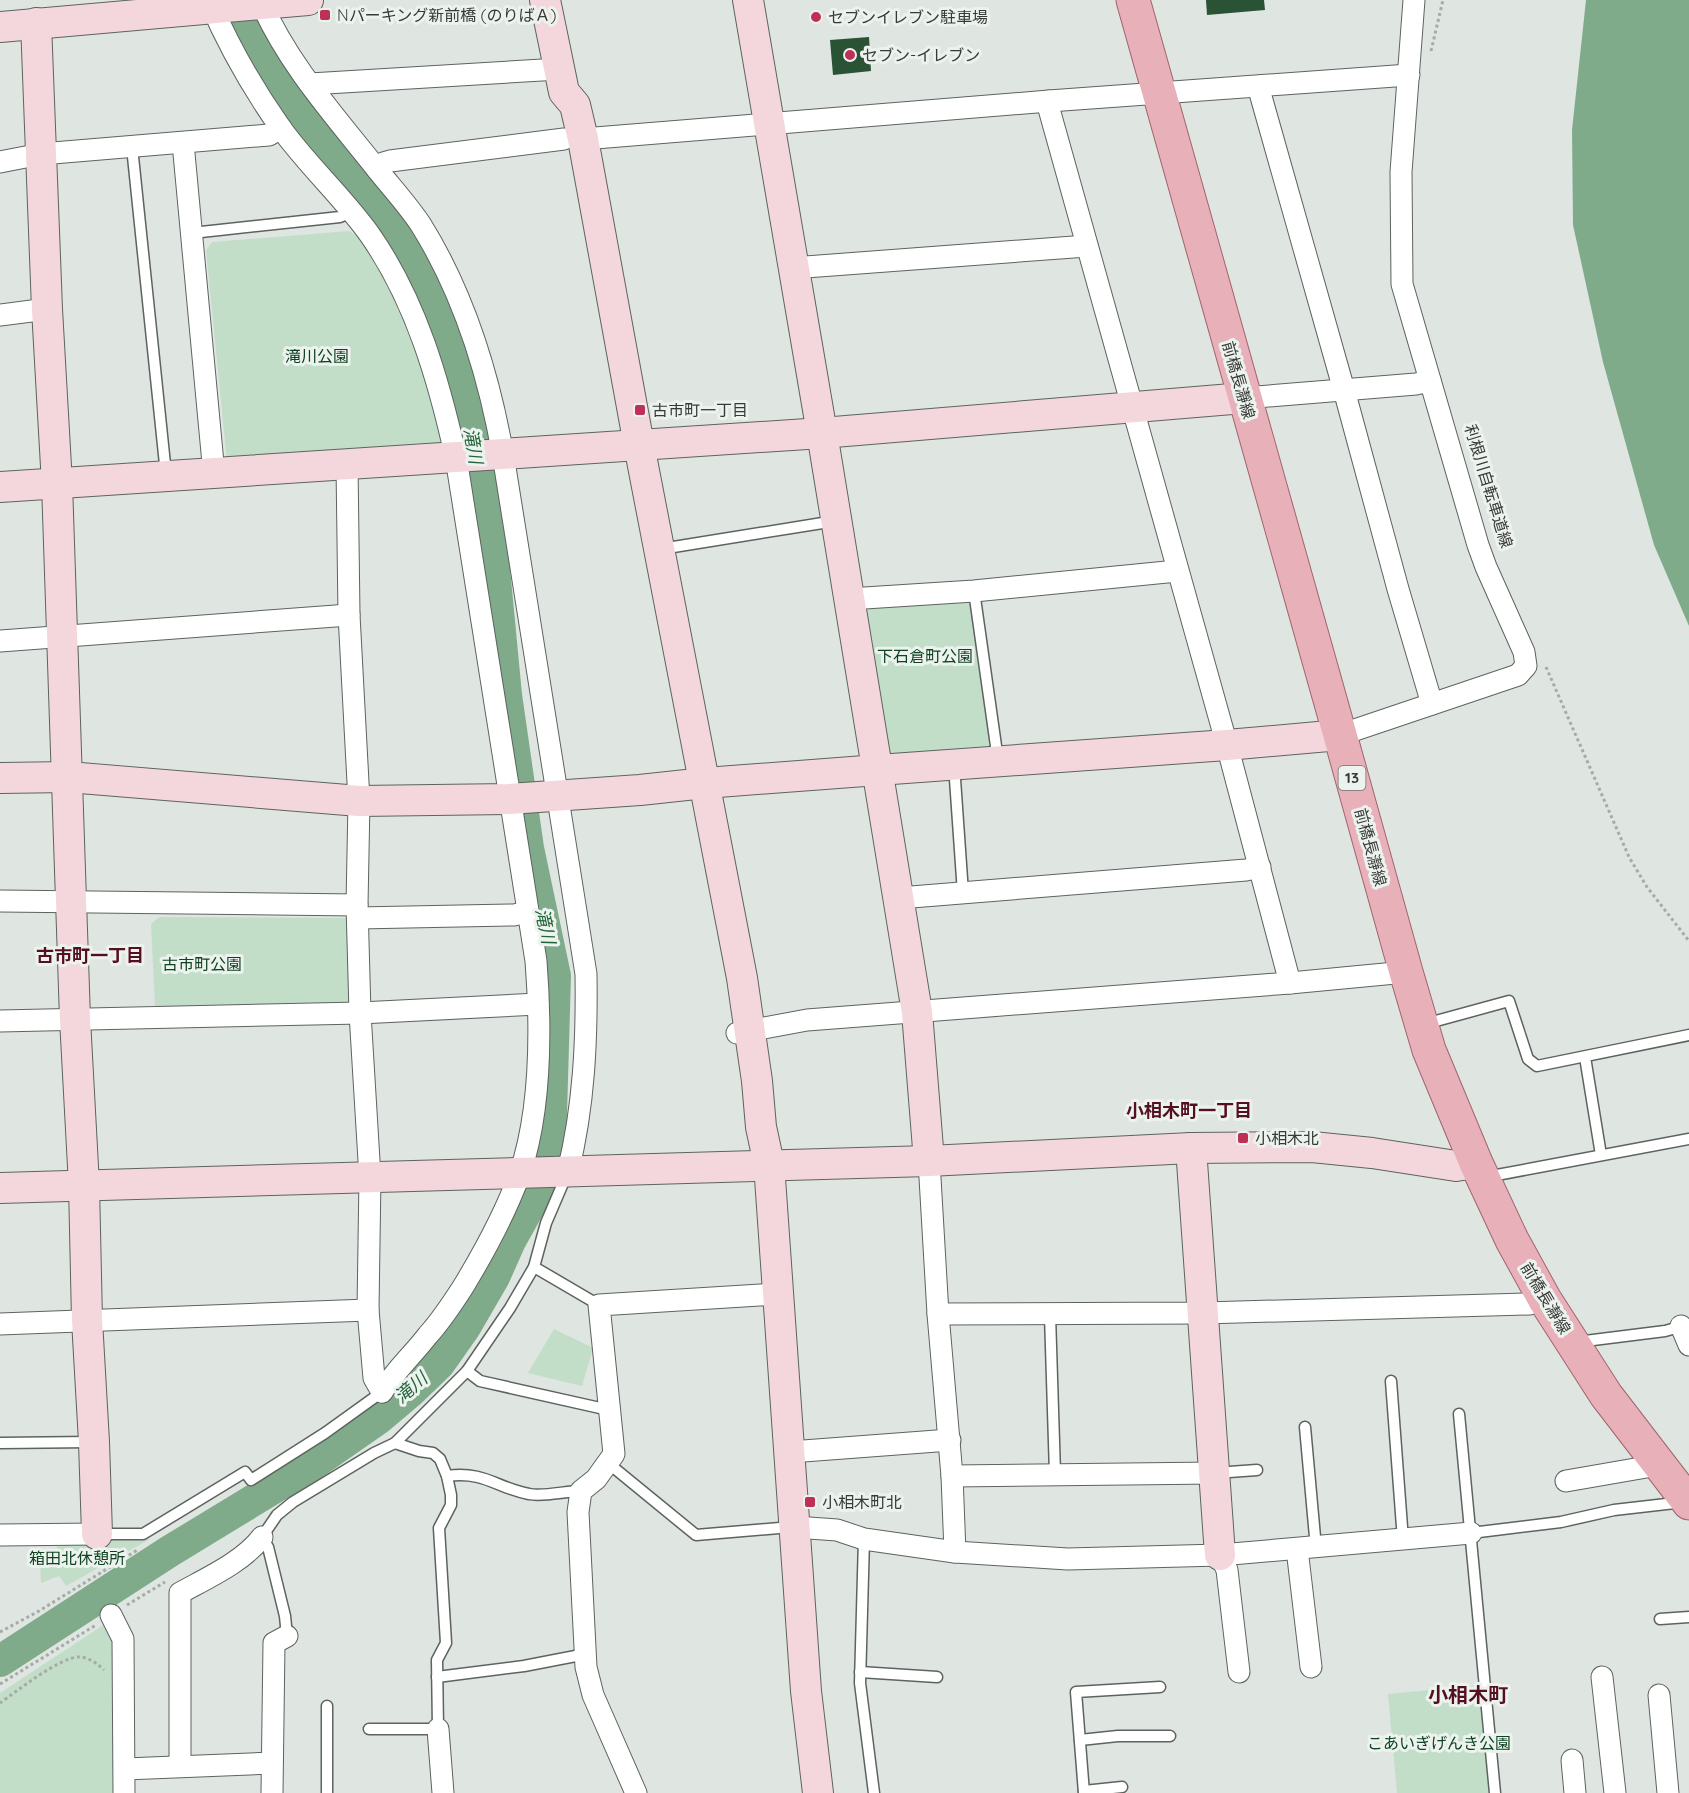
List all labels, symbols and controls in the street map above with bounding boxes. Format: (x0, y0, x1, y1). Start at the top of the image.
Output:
place label: Nパーキング新前橋 (のりばＡ) (337, 5, 557, 25)
place label: セブンイレブン駐車場 (828, 7, 988, 27)
marker: Nパーキング新前橋 (のりばＡ) (318, 8, 332, 22)
marker: セブンイレブン駐車場 (809, 10, 823, 24)
place label: セブン-イレブン (862, 45, 980, 65)
marker: セブン-イレブン (843, 48, 857, 62)
street label: 前橋長瀞線 (1218, 339, 1260, 421)
park label: 滝川公園 (285, 346, 349, 366)
place label: 古市町一丁目 (652, 400, 748, 420)
marker: 古市町一丁目 (633, 403, 647, 417)
street label: 利根川自転車道線 (1461, 422, 1517, 550)
water label: 滝川 (459, 426, 488, 468)
park label: 下石倉町公園 (877, 646, 973, 666)
road number: 13 (1338, 766, 1366, 790)
street label: 前橋長瀞線 (1351, 806, 1391, 888)
water label: 滝川 (530, 906, 561, 948)
district label: 古市町一丁目 (36, 944, 144, 967)
park label: 古市町公園 (162, 954, 242, 974)
district label: 小相木町一丁目 (1126, 1099, 1252, 1122)
place label: 小相木北 (1255, 1128, 1319, 1148)
marker: 小相木北 (1236, 1131, 1250, 1145)
street label: 前橋長瀞線 (1517, 1259, 1575, 1337)
water label: 滝川 (390, 1366, 433, 1408)
place label: 小相木町北 (822, 1492, 902, 1512)
marker: 小相木町北 (803, 1495, 817, 1509)
park label: 箱田北休憩所 (29, 1548, 125, 1568)
district label: 小相木町 (1428, 1682, 1508, 1707)
park label: こあいぎげんき公園 (1367, 1733, 1511, 1753)

